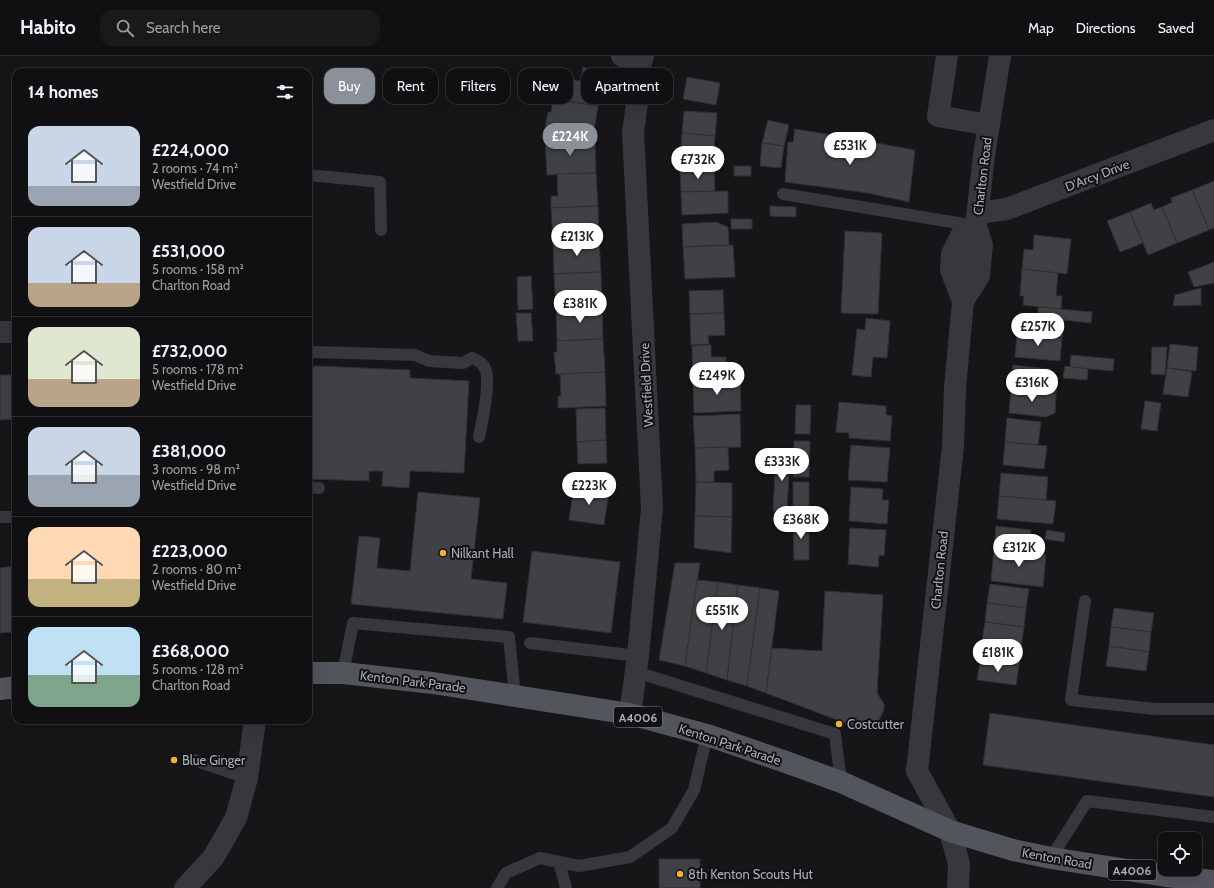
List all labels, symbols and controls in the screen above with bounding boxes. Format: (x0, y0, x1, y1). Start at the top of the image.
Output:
search box (100, 10, 380, 46)
text: Habito (20, 16, 76, 39)
icon: search (114, 17, 136, 39)
text: Search here (146, 19, 220, 37)
text: Map (1028, 19, 1054, 37)
text: Directions (1076, 19, 1136, 37)
text: Saved (1158, 19, 1194, 37)
chip: Buy (324, 68, 375, 104)
chip: Rent (383, 68, 438, 104)
chip: Filters (446, 68, 510, 104)
chip: New (518, 68, 573, 104)
chip: Apartment (581, 68, 673, 104)
icon: filters (274, 81, 296, 103)
text: 14 homes (28, 82, 98, 102)
pin: £224K (542, 123, 598, 157)
text: £224K (552, 128, 588, 144)
pin: £531K (822, 132, 878, 166)
street label: Charlton Road (969, 136, 995, 216)
text: £531K (833, 137, 867, 153)
text: £224,000 (152, 140, 229, 160)
icon: home (60, 142, 108, 190)
pin: £732K (670, 146, 726, 180)
text: £732K (680, 151, 716, 167)
street label: D'Arcy Drive (1063, 155, 1132, 195)
text: 2 rooms · 74 m² (152, 160, 238, 176)
text: Westfield Drive (152, 176, 236, 192)
pin: £213K (549, 223, 605, 257)
text: £213K (560, 228, 594, 244)
text: £531,000 (152, 241, 225, 261)
icon: home (60, 243, 108, 291)
text: 5 rooms · 158 m² (152, 261, 244, 277)
text: Charlton Road (152, 277, 230, 293)
pin: £381K (552, 290, 608, 324)
text: £381K (563, 295, 597, 311)
pin: £257K (1010, 313, 1066, 347)
text: £257K (1020, 318, 1056, 334)
text: £732,000 (152, 341, 227, 361)
street label: Westfield Drive (636, 342, 656, 427)
icon: home (60, 343, 108, 391)
text: 5 rooms · 178 m² (152, 361, 243, 377)
pin: £249K (689, 362, 745, 396)
text: £249K (698, 367, 736, 383)
pin: £316K (1004, 369, 1060, 403)
text: £316K (1015, 374, 1049, 390)
text: Westfield Drive (152, 377, 236, 393)
text: £381,000 (152, 441, 226, 461)
icon: home (60, 443, 108, 491)
pin: £333K (754, 448, 810, 482)
text: £333K (764, 453, 800, 469)
text: 3 rooms · 98 m² (152, 461, 240, 477)
pin: £223K (561, 472, 617, 506)
text: Westfield Drive (152, 477, 236, 493)
text: £223K (571, 477, 607, 493)
pin: £368K (773, 506, 829, 540)
text: £368K (782, 511, 820, 527)
street label: Charlton Road (927, 530, 951, 610)
pin: £312K (991, 534, 1047, 568)
text: £312K (1002, 539, 1036, 555)
text: £223,000 (152, 541, 228, 561)
icon: home (60, 543, 108, 591)
place label: Nilkant Hall (451, 545, 514, 561)
marker: Nilkant Hall (438, 548, 448, 558)
text: 2 rooms · 80 m² (152, 561, 241, 577)
text: Westfield Drive (152, 577, 236, 593)
pin: £551K (694, 597, 750, 631)
text: £551K (705, 602, 739, 618)
pin: £181K (970, 639, 1026, 673)
text: £368,000 (152, 641, 230, 661)
icon: home (60, 643, 108, 691)
text: £181K (982, 644, 1014, 660)
text: 5 rooms · 128 m² (152, 661, 244, 677)
street label: Kenton Park Parade (359, 667, 467, 695)
text: Charlton Road (152, 677, 230, 693)
road number: A4006 (614, 707, 662, 727)
place label: Costcutter (847, 716, 905, 732)
marker: Costcutter (834, 719, 844, 729)
street label: Kenton Park Parade (677, 720, 783, 768)
place label: Blue Ginger (182, 752, 246, 768)
marker: Blue Ginger (169, 755, 179, 765)
map controls (1158, 832, 1202, 876)
button: locate (1158, 832, 1202, 876)
street label: Kenton Road (1021, 844, 1093, 872)
road number: A4006 (1108, 860, 1156, 880)
place label: 8th Kenton Scouts Hut (688, 866, 814, 882)
marker: 8th Kenton Scouts Hut (675, 869, 685, 879)

